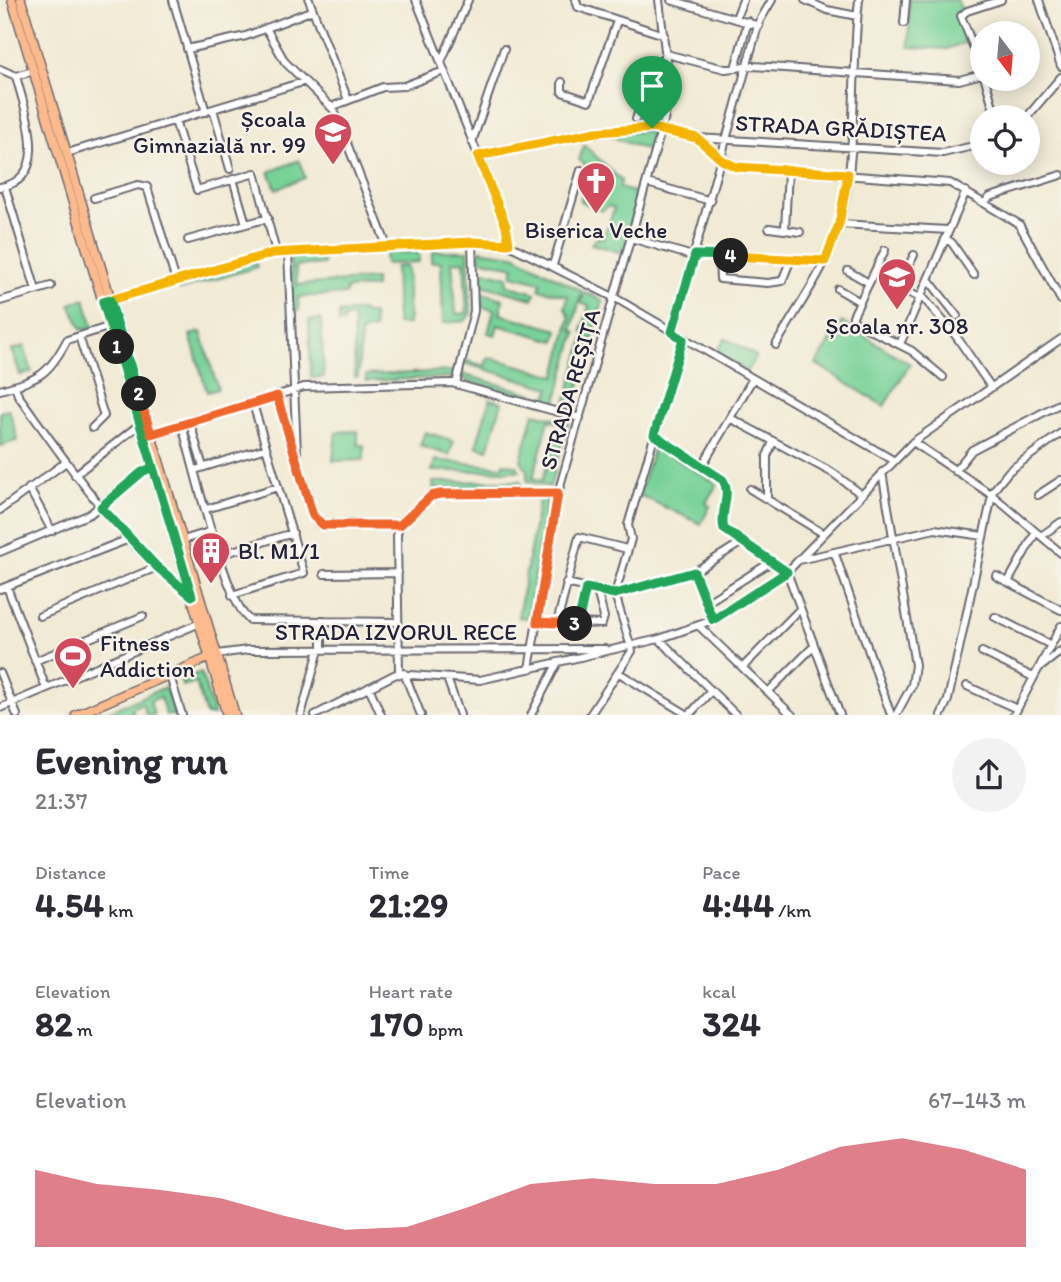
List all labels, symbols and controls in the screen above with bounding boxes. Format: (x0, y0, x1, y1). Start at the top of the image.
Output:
north arrow (970, 21, 1040, 91)
map controls (970, 21, 1040, 175)
pin (622, 56, 682, 128)
icon: arrive (633, 67, 671, 105)
place label: Școala Gimnazială nr. 99 (133, 105, 306, 159)
button: locate (970, 105, 1040, 175)
street label: STRADA GRĂDIȘTEA (735, 108, 948, 148)
school or university icon: Școala Gimnazială nr. 99 (312, 111, 354, 166)
church icon: Biserica Veche (575, 160, 617, 215)
place label: Biserica Veche (525, 216, 667, 244)
pin: 4 (714, 238, 748, 274)
text: 4 (725, 244, 736, 267)
school or university icon: Școala nr. 308 (876, 256, 918, 311)
street label: STRADA REȘIȚA (534, 305, 606, 473)
place label: Școala nr. 308 (826, 312, 968, 340)
pin: 1 (100, 330, 134, 364)
text: 1 (112, 335, 121, 358)
pin: 2 (122, 376, 156, 412)
text: 2 (134, 382, 144, 405)
building icon: Bl. M1/1 (190, 530, 232, 585)
place label: Bl. M1/1 (238, 537, 320, 565)
pin: 3 (558, 606, 592, 642)
text: 3 (569, 612, 580, 635)
street label: STRADA IZVORUL RECE (275, 618, 517, 646)
place label: Fitness Addiction (100, 629, 195, 683)
sports icon: Fitness Addiction (52, 635, 94, 690)
text: Evening run (35, 738, 228, 784)
button: share (952, 738, 1026, 812)
text: 21:37 (35, 787, 87, 815)
text: Distance (35, 861, 106, 884)
text: Time (369, 861, 409, 884)
text: Pace (702, 861, 740, 884)
text: 4.54 (35, 884, 104, 926)
text: 21:29 (369, 884, 449, 926)
text: 4:44 (702, 884, 774, 926)
text: km (104, 899, 133, 922)
text: /km (774, 899, 811, 922)
text: Elevation (35, 980, 111, 1003)
text: Heart rate (369, 980, 453, 1003)
text: kcal (702, 980, 736, 1003)
text: 82 (35, 1003, 73, 1045)
text: 170 (369, 1003, 424, 1045)
text: 324 (702, 1003, 761, 1045)
text: m (73, 1018, 93, 1041)
text: bpm (424, 1018, 463, 1041)
text: Elevation (35, 1086, 126, 1114)
text: 67–143 m (928, 1086, 1026, 1114)

